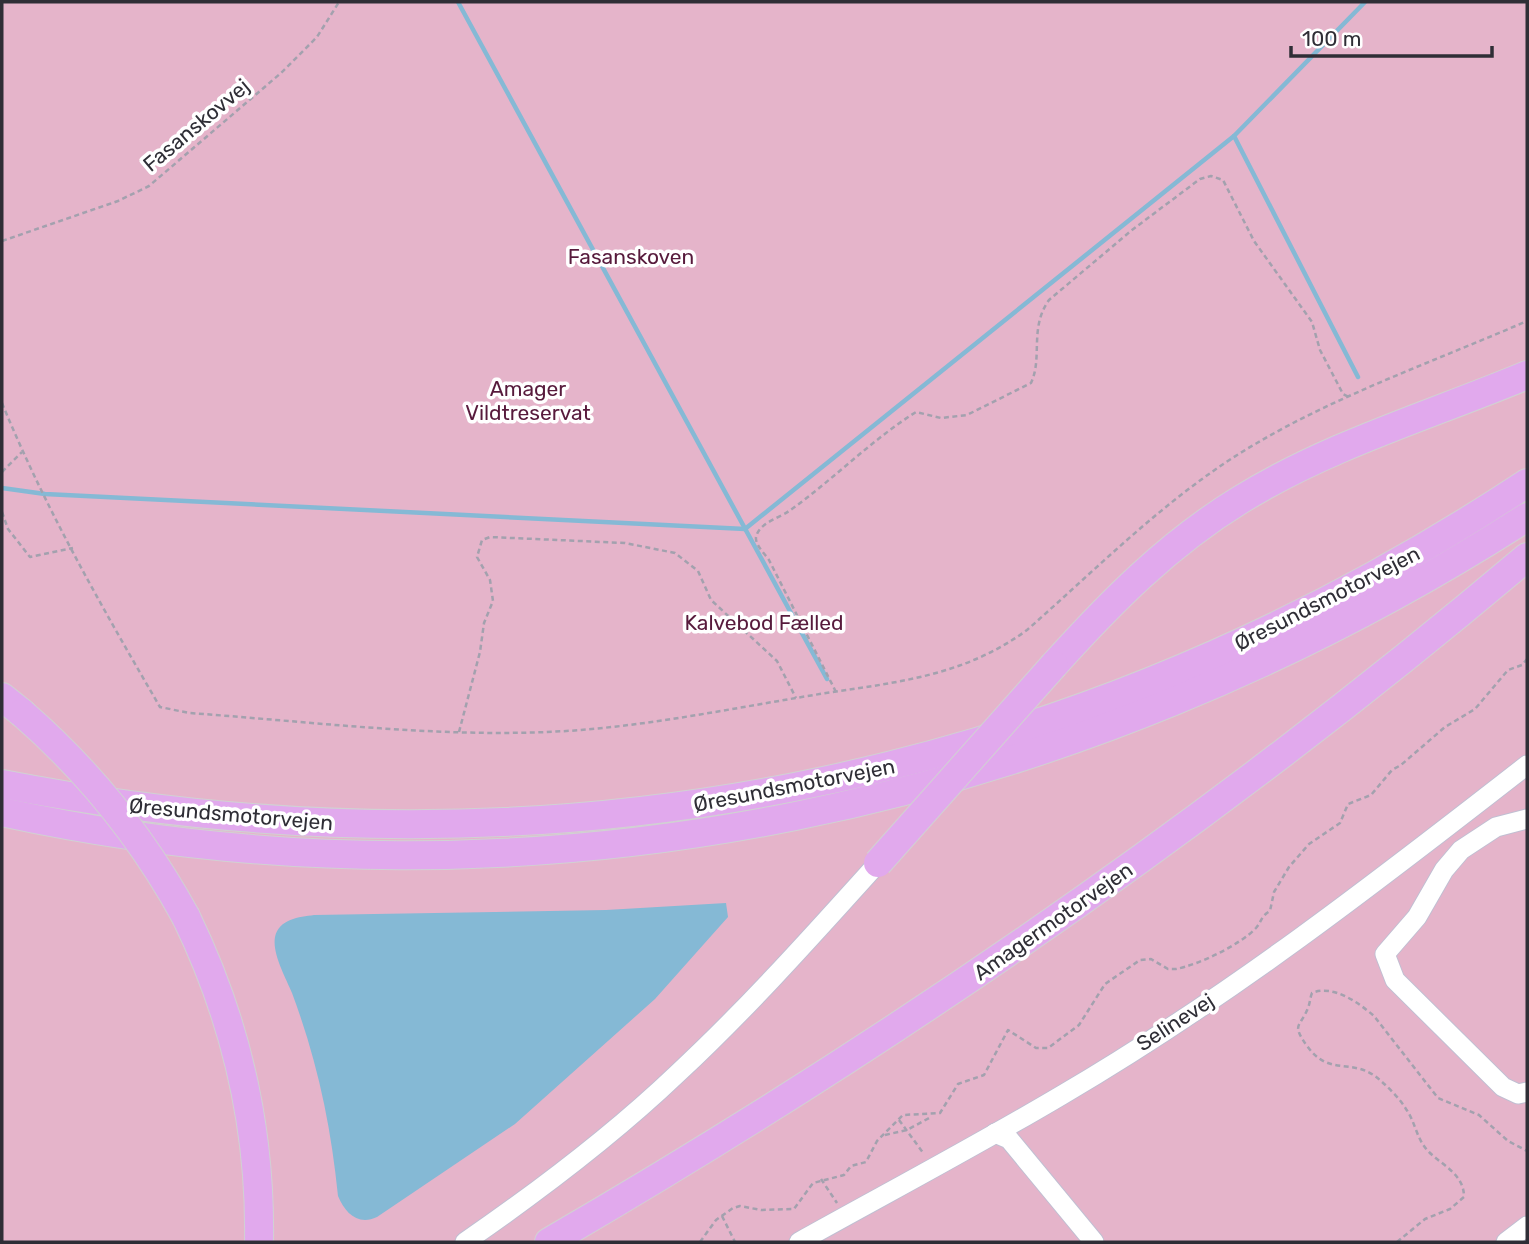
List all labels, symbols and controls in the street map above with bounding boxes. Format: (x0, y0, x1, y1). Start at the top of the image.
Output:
scale bar (1291, 14, 1492, 58)
text: 100 m (1302, 26, 1361, 51)
street label: Fasanskovvej (138, 73, 254, 177)
park label: Fasanskoven (568, 244, 694, 269)
park label: Amager Vildtreservat (465, 376, 591, 425)
street label: Øresundsmotorvejen (1230, 540, 1424, 656)
park label: Kalvebod Fælled (684, 610, 844, 635)
street label: Øresundsmotorvejen (691, 753, 897, 817)
street label: Øresundsmotorvejen (128, 793, 334, 835)
street label: Amagermotorvejen (969, 857, 1137, 985)
street label: Selinevej (1132, 988, 1218, 1056)

